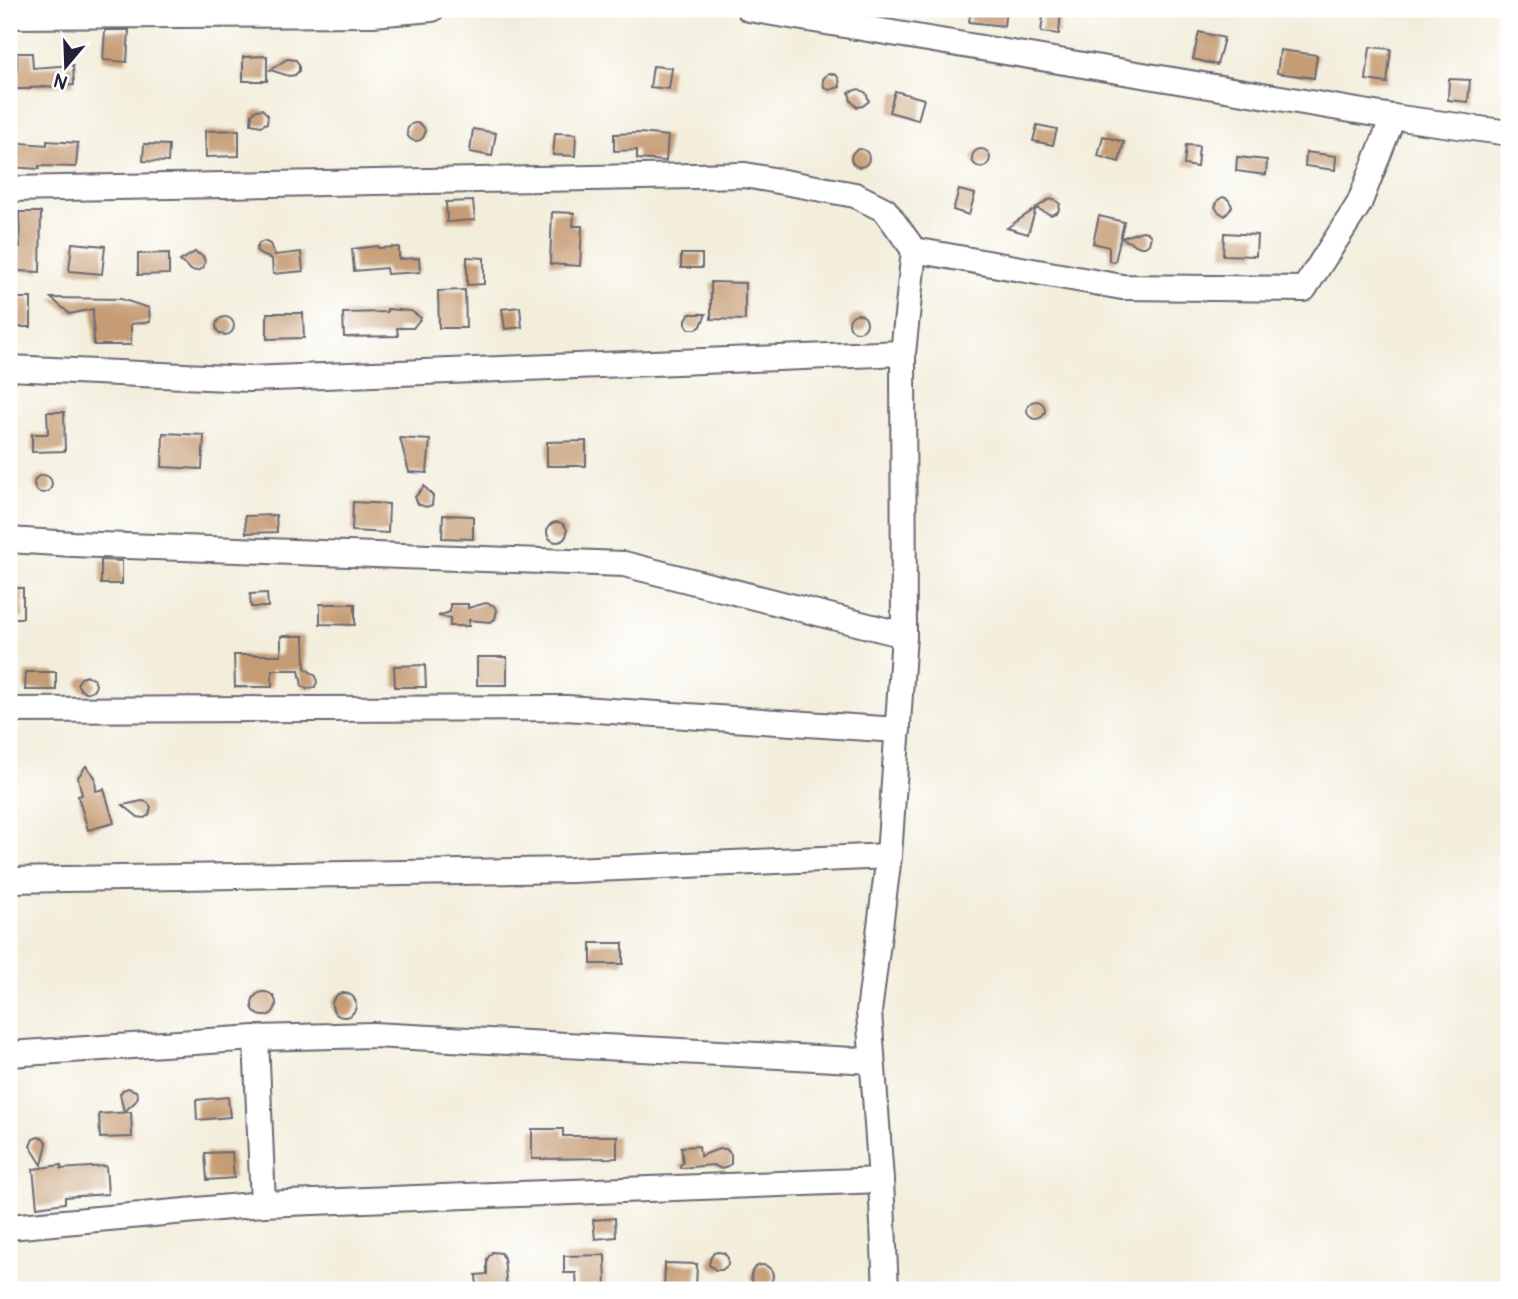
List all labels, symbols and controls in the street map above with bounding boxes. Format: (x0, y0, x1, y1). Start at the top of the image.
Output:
north arrow (32, 32, 102, 102)
text: N (51, 68, 71, 95)

